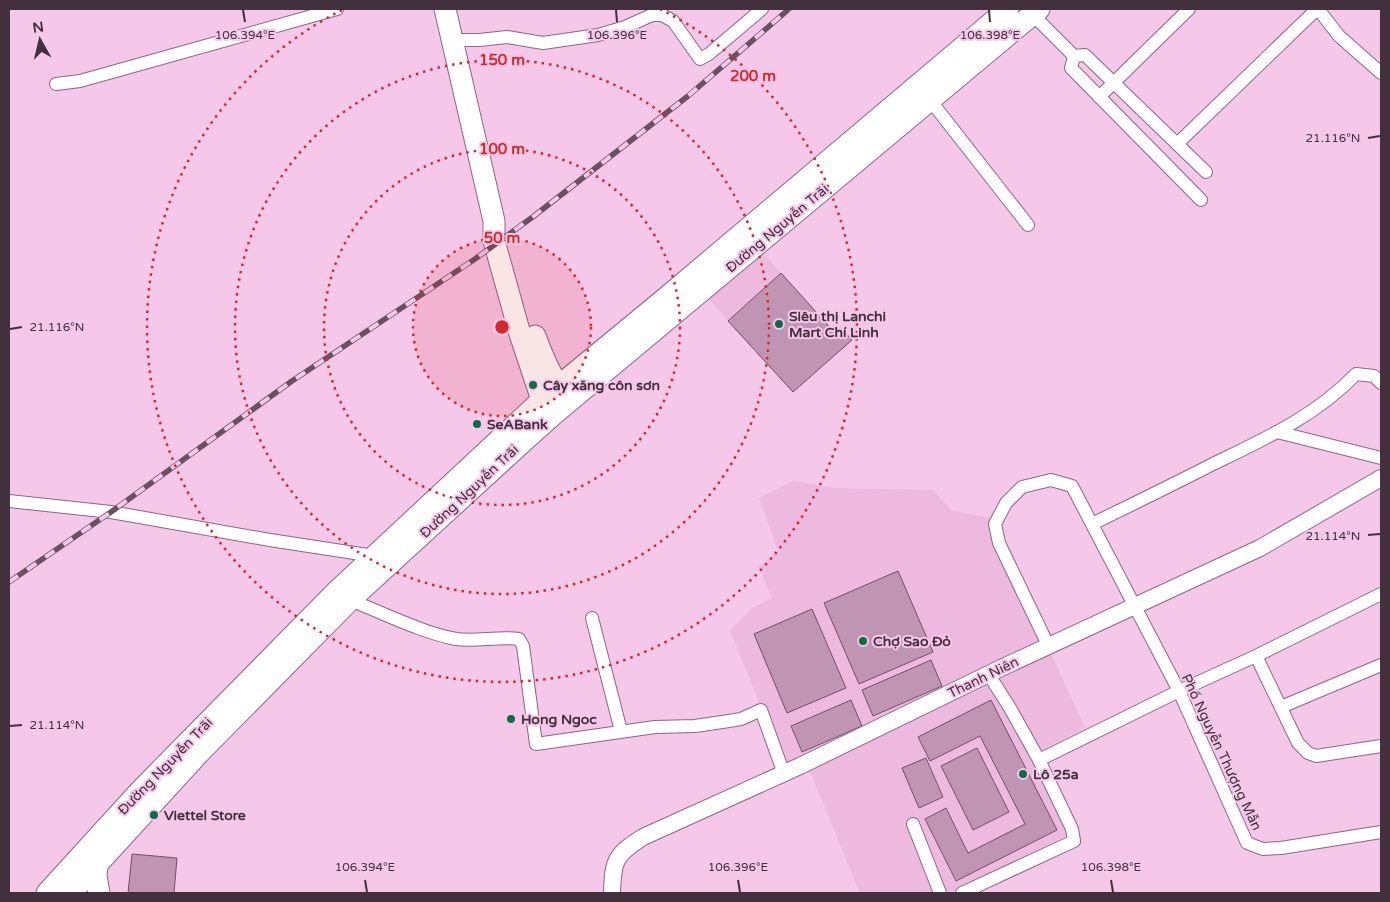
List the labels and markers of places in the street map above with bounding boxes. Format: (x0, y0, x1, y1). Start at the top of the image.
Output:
place label: Siêu thị Lanchi Mart Chí Linh (789, 308, 886, 341)
centre of rings (493, 318, 511, 336)
marker: Siêu thị Lanchi Mart Chí Linh (773, 318, 785, 330)
place label: Cây xăng côn sơn (543, 377, 660, 394)
marker: Cây xăng côn sơn (527, 379, 539, 391)
place label: SeABank (487, 416, 548, 433)
marker: SeABank (471, 418, 483, 430)
place label: Chợ Sao Đỏ (873, 633, 951, 650)
marker: Chợ Sao Đỏ (857, 635, 869, 647)
place label: Hong Ngoc (521, 711, 597, 728)
marker: Hong Ngoc (505, 713, 517, 725)
place label: Lô 25a (1033, 766, 1079, 783)
marker: Lô 25a (1017, 768, 1029, 780)
place label: Viettel Store (164, 807, 246, 824)
marker: Viettel Store (148, 809, 160, 821)

